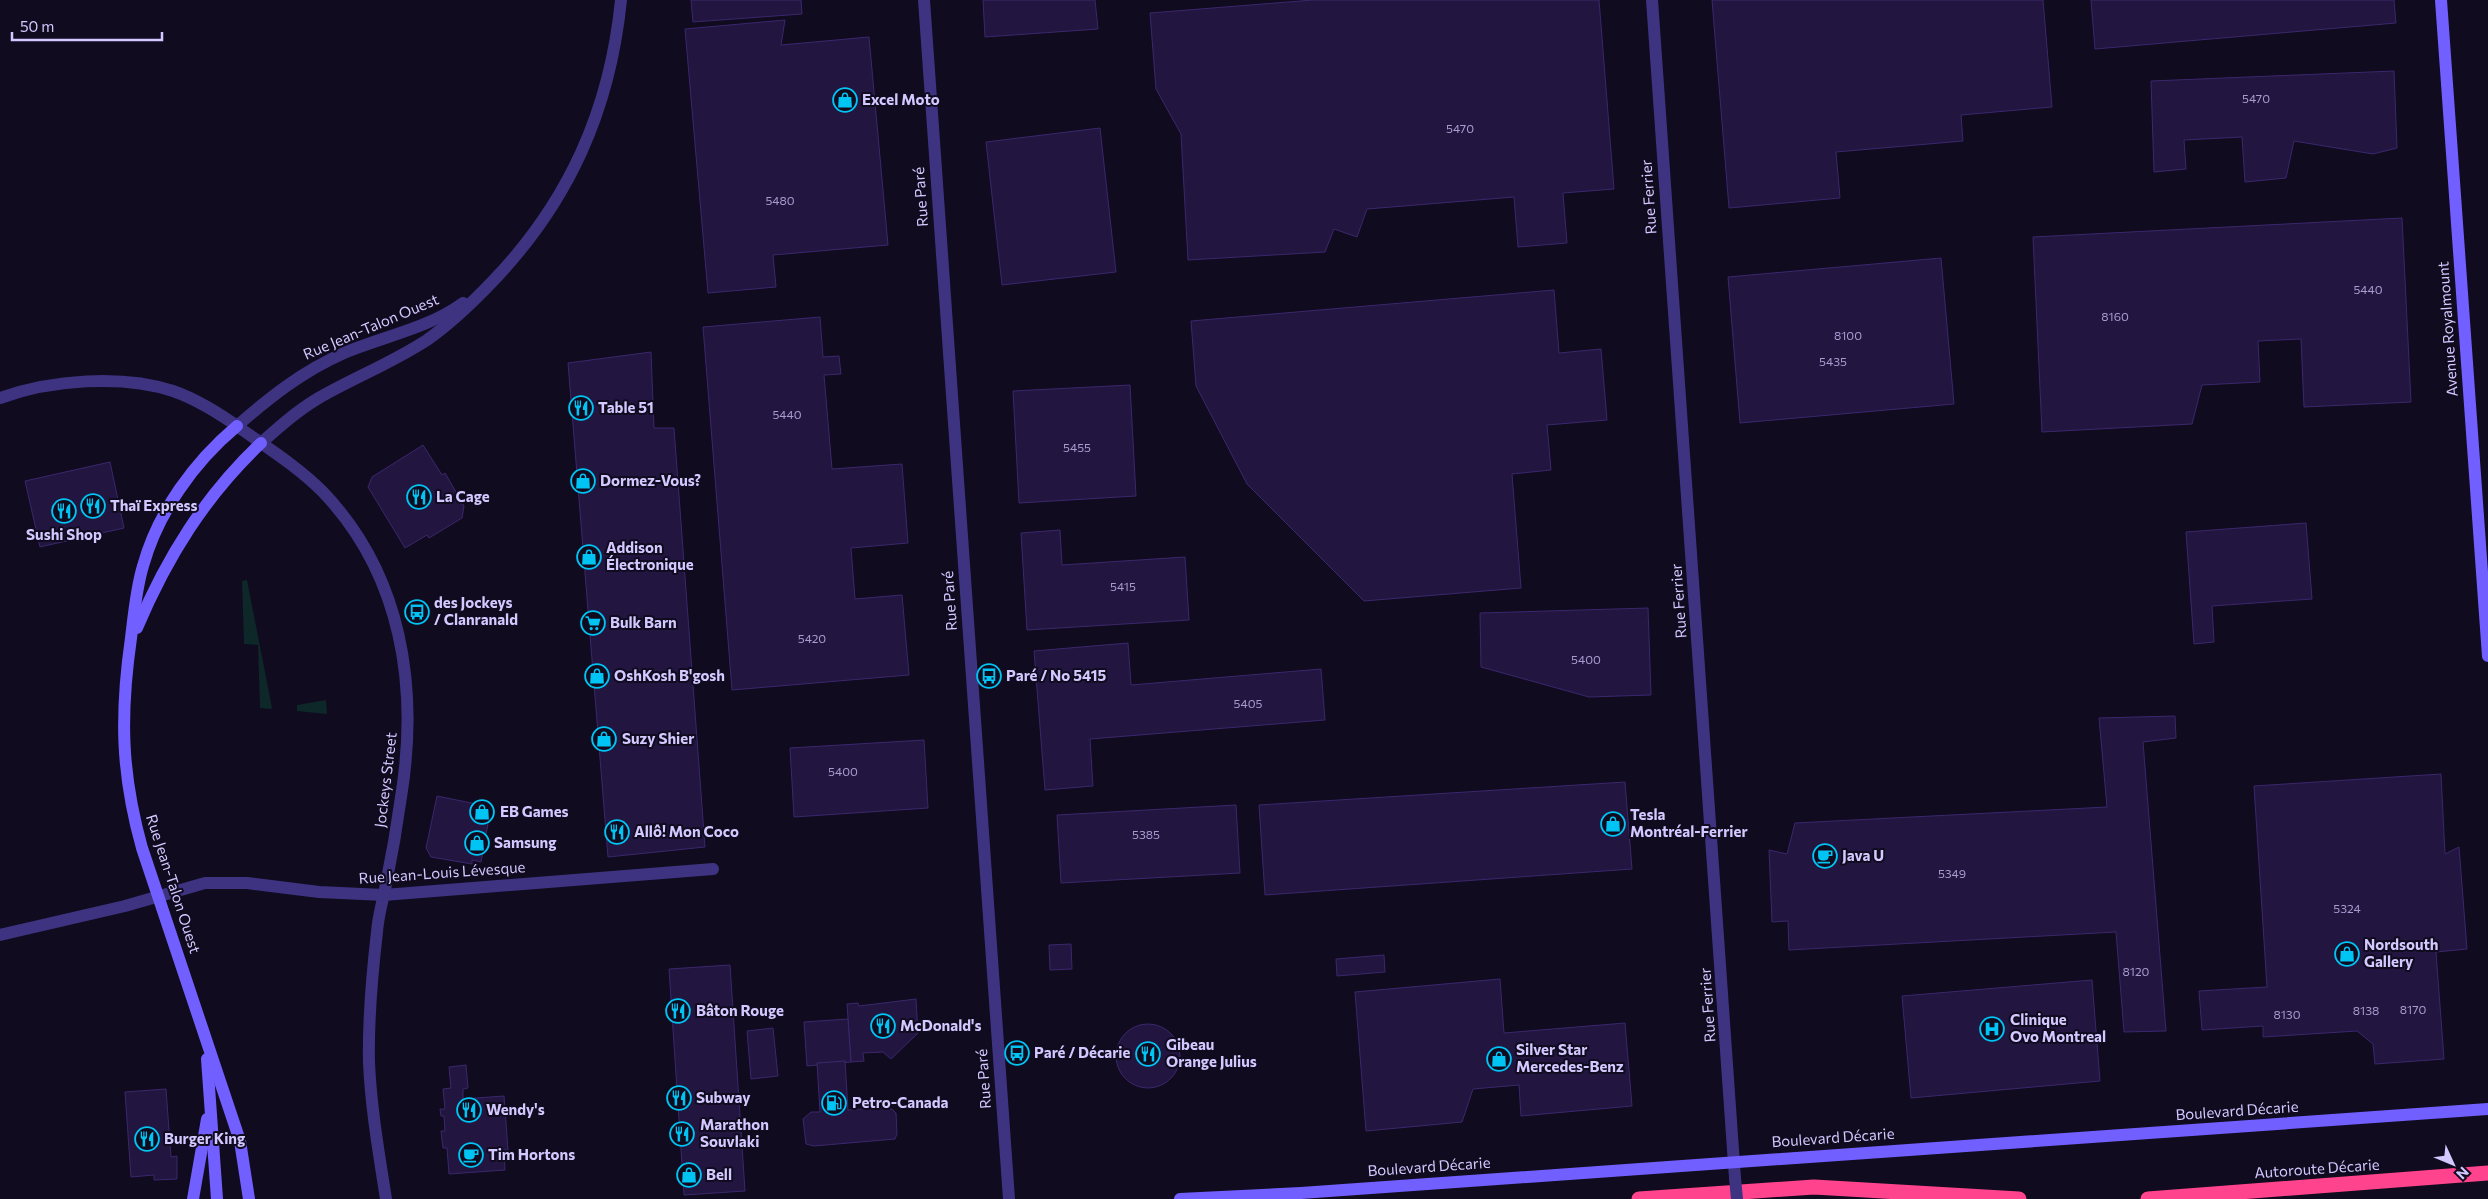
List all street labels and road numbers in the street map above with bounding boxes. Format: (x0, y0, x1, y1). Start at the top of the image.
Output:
street label: Rue Ferrier (1636, 159, 1660, 235)
street label: Rue Paré (909, 166, 931, 228)
street label: Avenue Royalmount (2433, 261, 2461, 397)
street label: Rue Jean-Talon Ouest (300, 289, 441, 363)
street label: Rue Ferrier (1666, 563, 1690, 639)
street label: Rue Paré (938, 570, 960, 632)
street label: Jockeys Street (370, 731, 400, 829)
street label: Rue Jean-Talon Ouest (143, 812, 205, 956)
street label: Rue Jean-Louis Lévesque (358, 857, 526, 887)
street label: Rue Ferrier (1695, 967, 1719, 1043)
street label: Rue Paré (972, 1048, 994, 1110)
street label: Boulevard Décarie (2175, 1097, 2299, 1123)
street label: Boulevard Décarie (1771, 1124, 1895, 1150)
street label: Boulevard Décarie (1367, 1153, 1491, 1179)
street label: Autoroute Décarie (2254, 1155, 2380, 1181)

